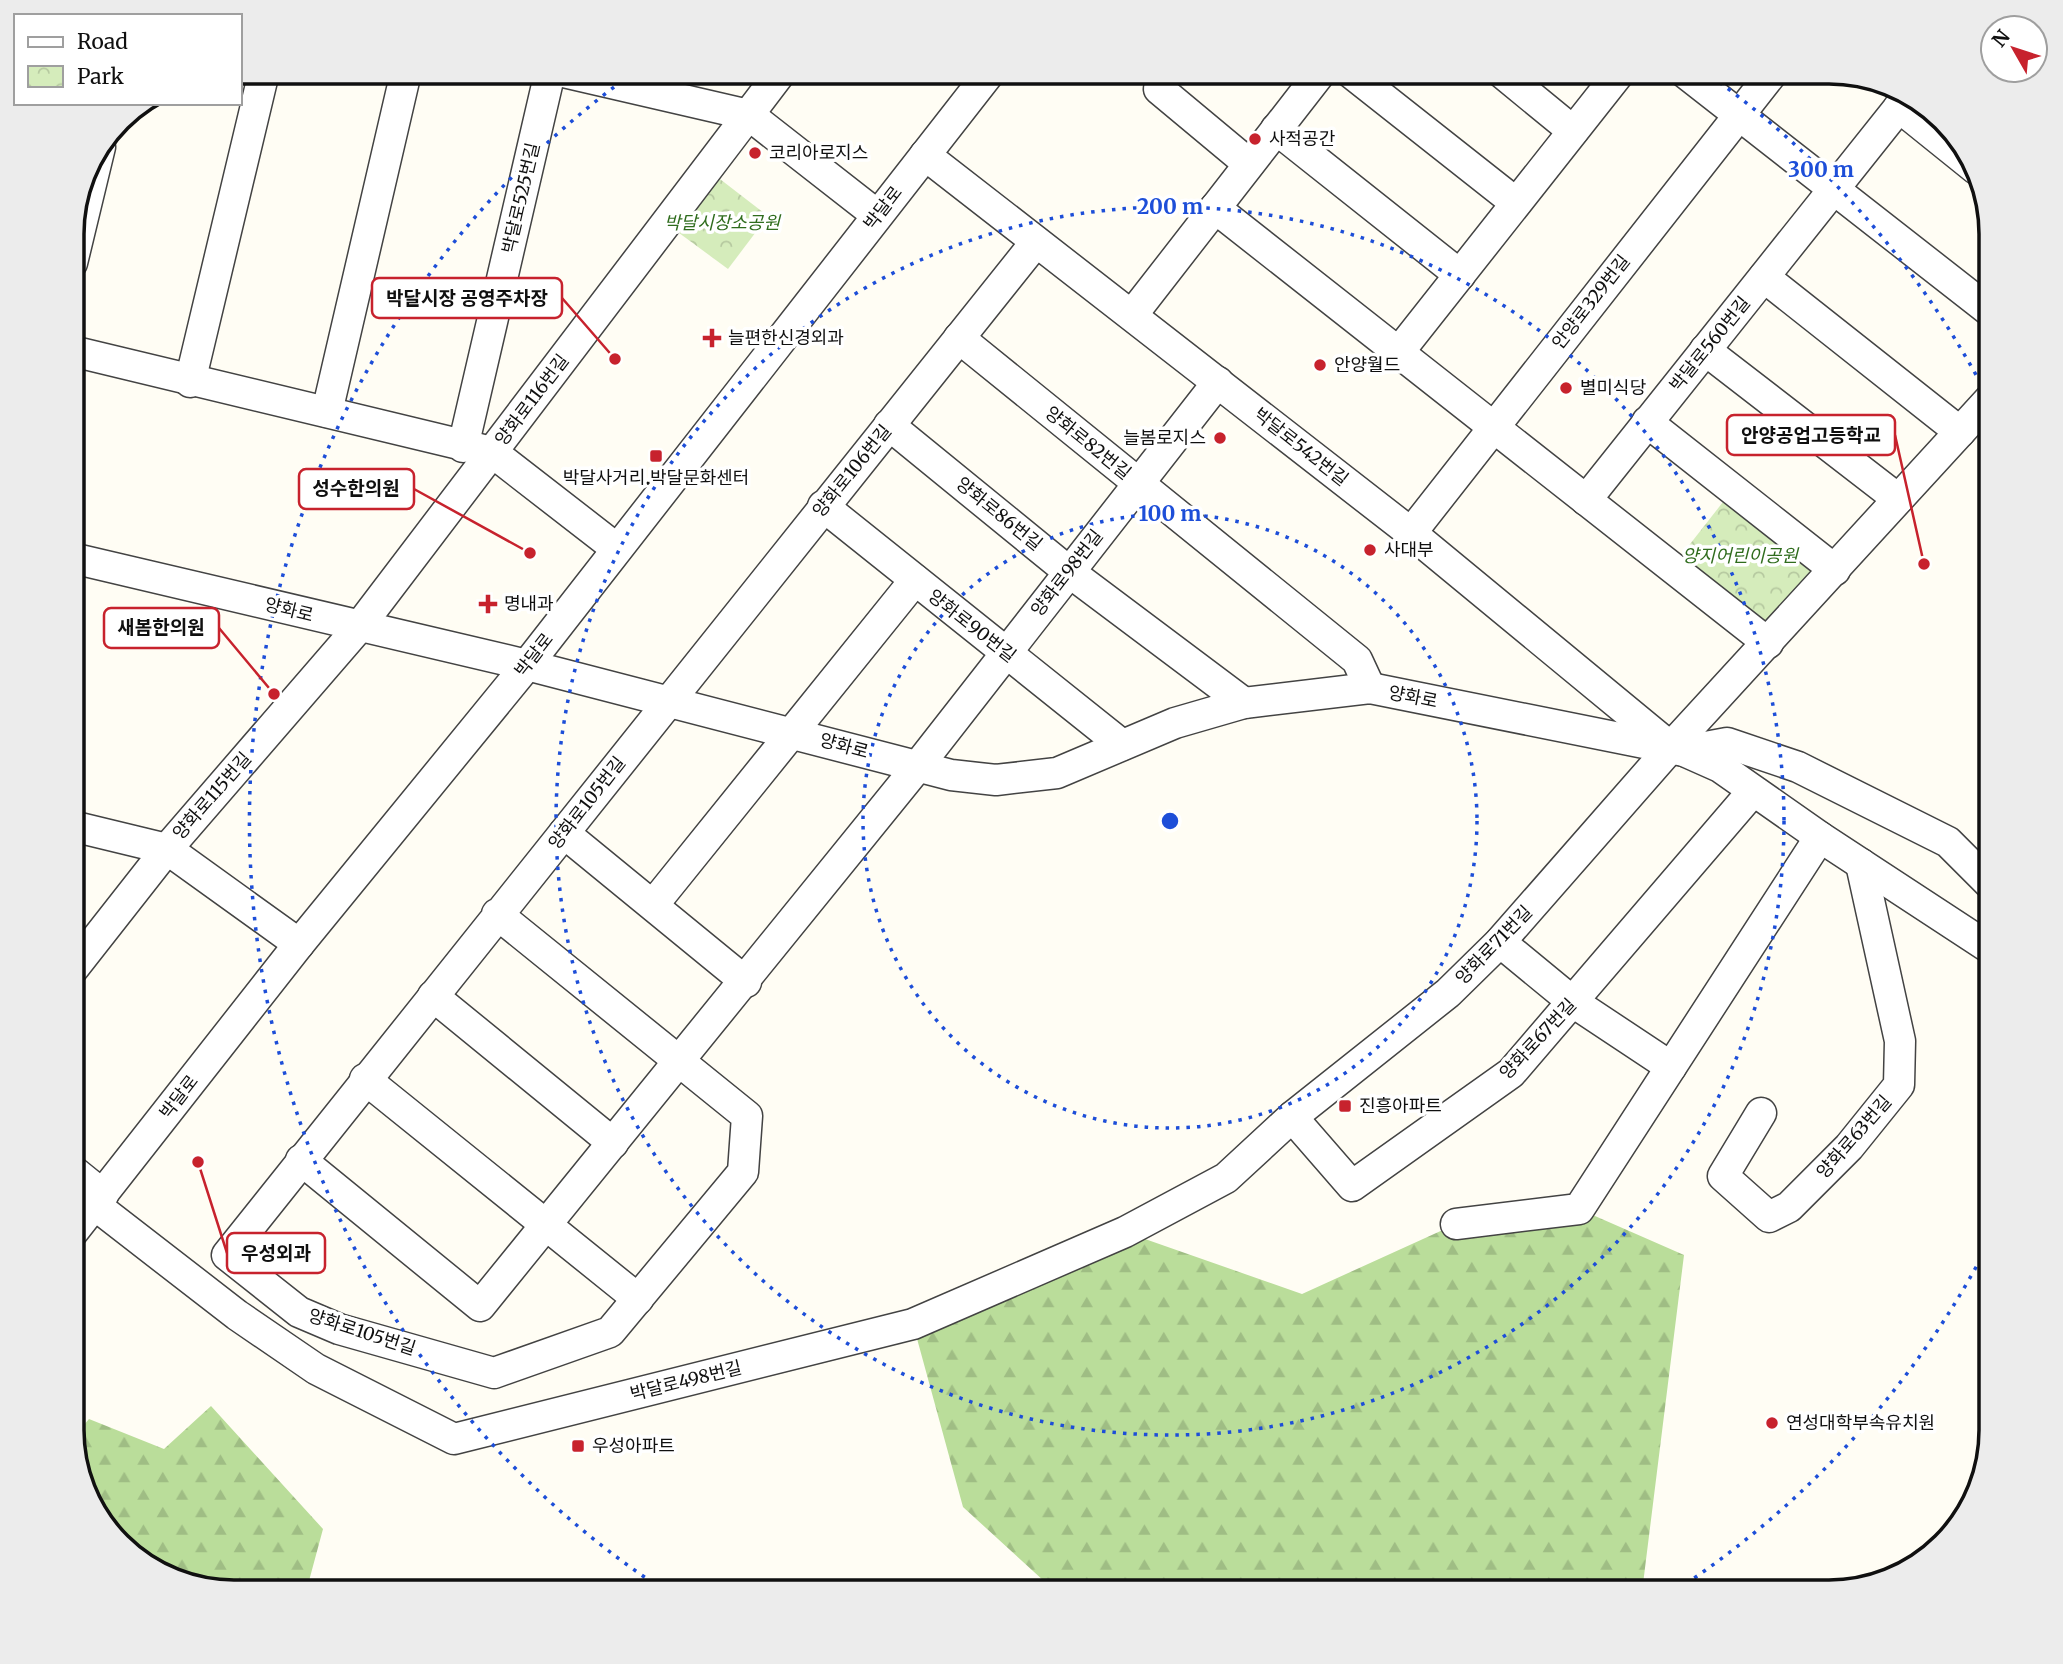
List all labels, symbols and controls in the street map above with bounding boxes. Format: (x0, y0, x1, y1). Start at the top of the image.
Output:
legend (14, 14, 242, 105)
north arrow (1979, 14, 2049, 84)
text: N (1987, 25, 2015, 52)
text: Road (77, 28, 128, 55)
text: Park (77, 63, 124, 90)
place label: 사적공간 (1269, 127, 1335, 150)
marker: 사적공간 (1247, 131, 1263, 147)
street label: 박달로525번길 (497, 140, 544, 256)
place label: 코리아로지스 (769, 141, 868, 164)
marker: 코리아로지스 (747, 145, 763, 161)
text: 300 m (1788, 156, 1854, 183)
street label: 박달로 (858, 181, 907, 234)
text: 200 m (1137, 193, 1203, 220)
park label: 박달시장소공원 (664, 211, 781, 234)
street label: 안양로329번길 (1547, 250, 1635, 354)
callout: 박달시장 공영주차장 (372, 278, 562, 318)
text: 박달시장 공영주차장 (386, 286, 548, 310)
street label: 박달로560번길 (1664, 292, 1755, 396)
place label: 늘편한신경외과 (728, 326, 844, 349)
marker: 늘편한신경외과 (702, 328, 722, 348)
street label: 양화로116번길 (490, 349, 573, 450)
place label: 안양월드 (1334, 353, 1400, 376)
marker: 안양월드 (1312, 357, 1328, 373)
place label: 별미식당 (1580, 376, 1646, 399)
marker: 별미식당 (1558, 380, 1574, 396)
street label: 양화로82번길 (1041, 401, 1136, 484)
street label: 박달로542번길 (1249, 402, 1353, 491)
callout: 안양공업고등학교 (1727, 415, 1895, 455)
street label: 양화로106번길 (807, 420, 896, 522)
text: 안양공업고등학교 (1741, 423, 1881, 447)
place label: 늘봄로지스 (1123, 426, 1206, 449)
marker: 늘봄로지스 (1212, 430, 1228, 446)
marker: 박달사거리.박달문화센터 (648, 448, 664, 464)
place label: 박달사거리.박달문화센터 (563, 466, 749, 489)
callout: 성수한의원 (299, 469, 414, 509)
street label: 양화로86번길 (952, 472, 1047, 555)
text: 성수한의원 (312, 476, 400, 500)
text: 100 m (1139, 500, 1201, 527)
street label: 양화로98번길 (1025, 525, 1108, 621)
place label: 사대부 (1384, 538, 1434, 561)
marker: 사대부 (1362, 542, 1378, 558)
park label: 양지어린이공원 (1682, 544, 1799, 567)
street label: 양화로90번길 (924, 584, 1021, 667)
street label: 양화로 (262, 592, 316, 627)
place label: 명내과 (504, 592, 554, 615)
marker: 명내과 (478, 594, 498, 614)
callout: 새봄한의원 (104, 608, 219, 648)
text: 새봄한의원 (117, 615, 205, 639)
street label: 박달로 (509, 628, 558, 681)
street label: 양화로 (1387, 680, 1440, 713)
street label: 양화로 (817, 728, 871, 763)
street label: 양화로115번길 (167, 747, 256, 844)
street label: 양화로105번길 (543, 752, 630, 854)
centre of rings (1158, 809, 1182, 833)
street label: 양화로71번길 (1450, 900, 1537, 989)
street label: 양화로67번길 (1494, 993, 1581, 1084)
street label: 박달로 (154, 1070, 203, 1123)
street label: 양화로63번길 (1811, 1090, 1896, 1183)
place label: 진흥아파트 (1359, 1094, 1442, 1117)
marker: 진흥아파트 (1337, 1098, 1353, 1114)
callout: 우성외과 (227, 1233, 325, 1273)
text: 우성외과 (241, 1241, 311, 1265)
street label: 양화로105번길 (305, 1303, 419, 1360)
street label: 박달로498번길 (628, 1356, 744, 1405)
place label: 연성대학부속유치원 (1786, 1411, 1935, 1434)
marker: 연성대학부속유치원 (1764, 1415, 1780, 1431)
place label: 우성아파트 (592, 1434, 675, 1457)
marker: 우성아파트 (570, 1438, 586, 1454)

